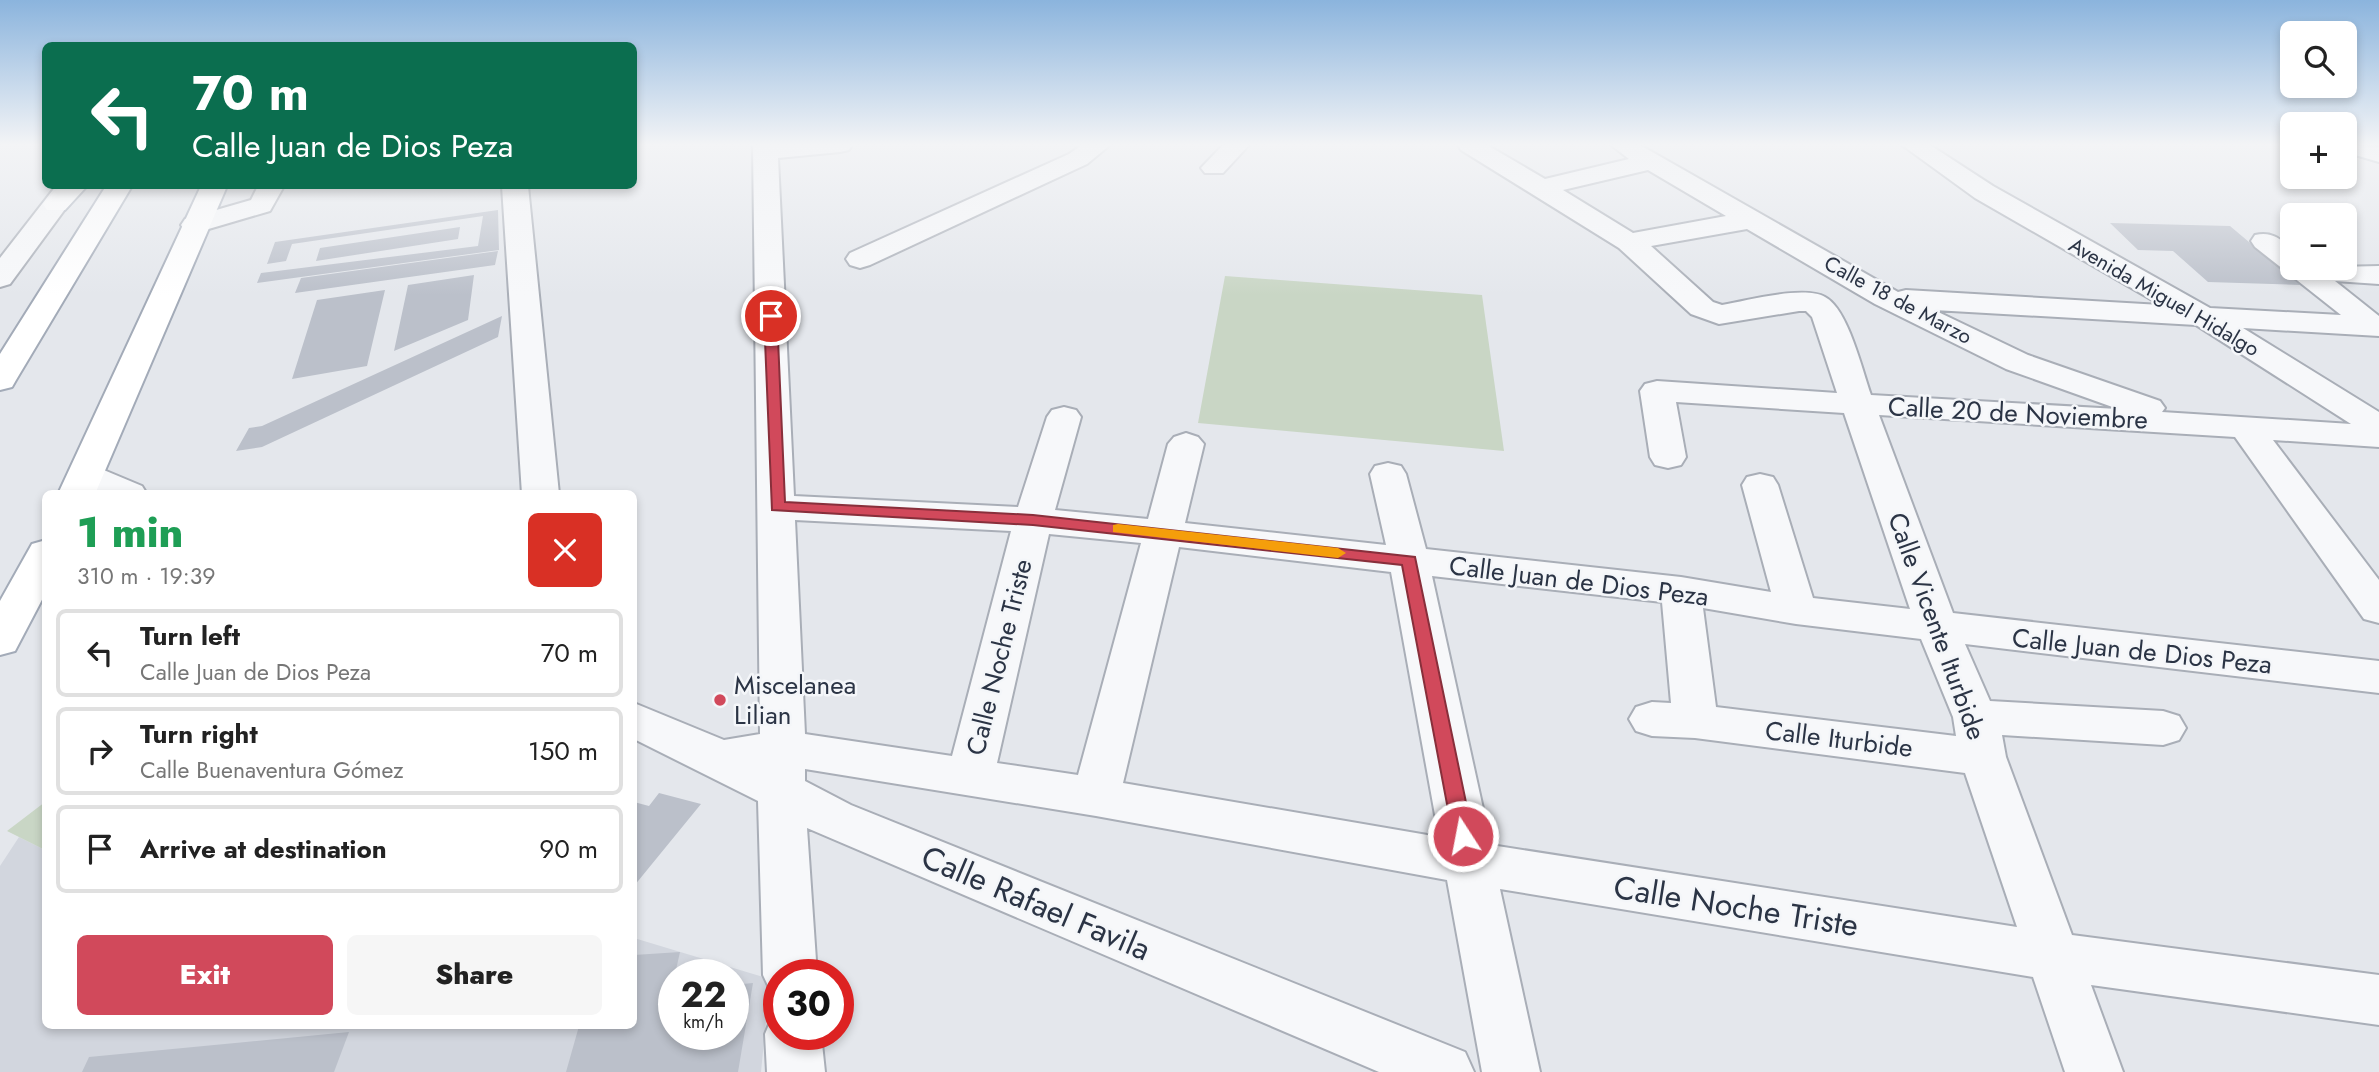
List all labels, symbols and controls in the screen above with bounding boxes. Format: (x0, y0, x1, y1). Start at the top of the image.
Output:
map controls (2280, 21, 2357, 280)
button: search (2280, 21, 2357, 98)
text: 70 m (192, 58, 309, 128)
icon: left (77, 70, 168, 161)
button: + (2280, 112, 2357, 189)
text: Calle Juan de Dios Peza (192, 123, 513, 169)
button: − (2280, 203, 2357, 280)
street label: Avenida Miguel Hidalgo (2063, 230, 2265, 364)
street label: Calle 18 de Marzo (1819, 248, 1977, 352)
pin (741, 286, 801, 346)
icon: arrive (752, 297, 790, 335)
street label: Calle 20 de Noviembre (1887, 387, 2149, 439)
text: 1 min (77, 502, 183, 563)
street label: Calle Vicente Iturbide (1878, 507, 1996, 745)
button: close (528, 513, 602, 587)
street label: Calle Juan de Dios Peza (1447, 546, 1711, 616)
street label: Calle Noche Triste (956, 555, 1042, 759)
text: 310 m · 19:39 (77, 559, 216, 593)
text: Turn left (140, 617, 240, 655)
street label: Calle Juan de Dios Peza (2010, 618, 2274, 684)
icon: left (81, 634, 119, 672)
text: 70 m (541, 634, 598, 672)
text: Calle Juan de Dios Peza (140, 655, 371, 689)
place label: Miscelanea Lilian (734, 666, 856, 734)
marker: Miscelanea Lilian (712, 692, 728, 708)
street label: Calle Iturbide (1763, 711, 1915, 767)
text: Turn right (140, 715, 258, 753)
icon: right (81, 732, 119, 770)
text: 150 m (528, 732, 598, 770)
text: Calle Buenaventura Gómez (140, 753, 403, 787)
position arrow (1426, 799, 1500, 873)
icon: arrive (81, 830, 119, 868)
text: Arrive at destination (140, 830, 387, 868)
text: 90 m (539, 830, 598, 868)
street label: Calle Rafael Favila (914, 834, 1158, 972)
street label: Calle Noche Triste (1610, 864, 1862, 948)
button: Exit (77, 935, 333, 1015)
button: Share (347, 935, 602, 1015)
speed limit sign: 30 (763, 959, 854, 1050)
text: 22 (681, 970, 726, 1020)
text: km/h (683, 1009, 724, 1035)

